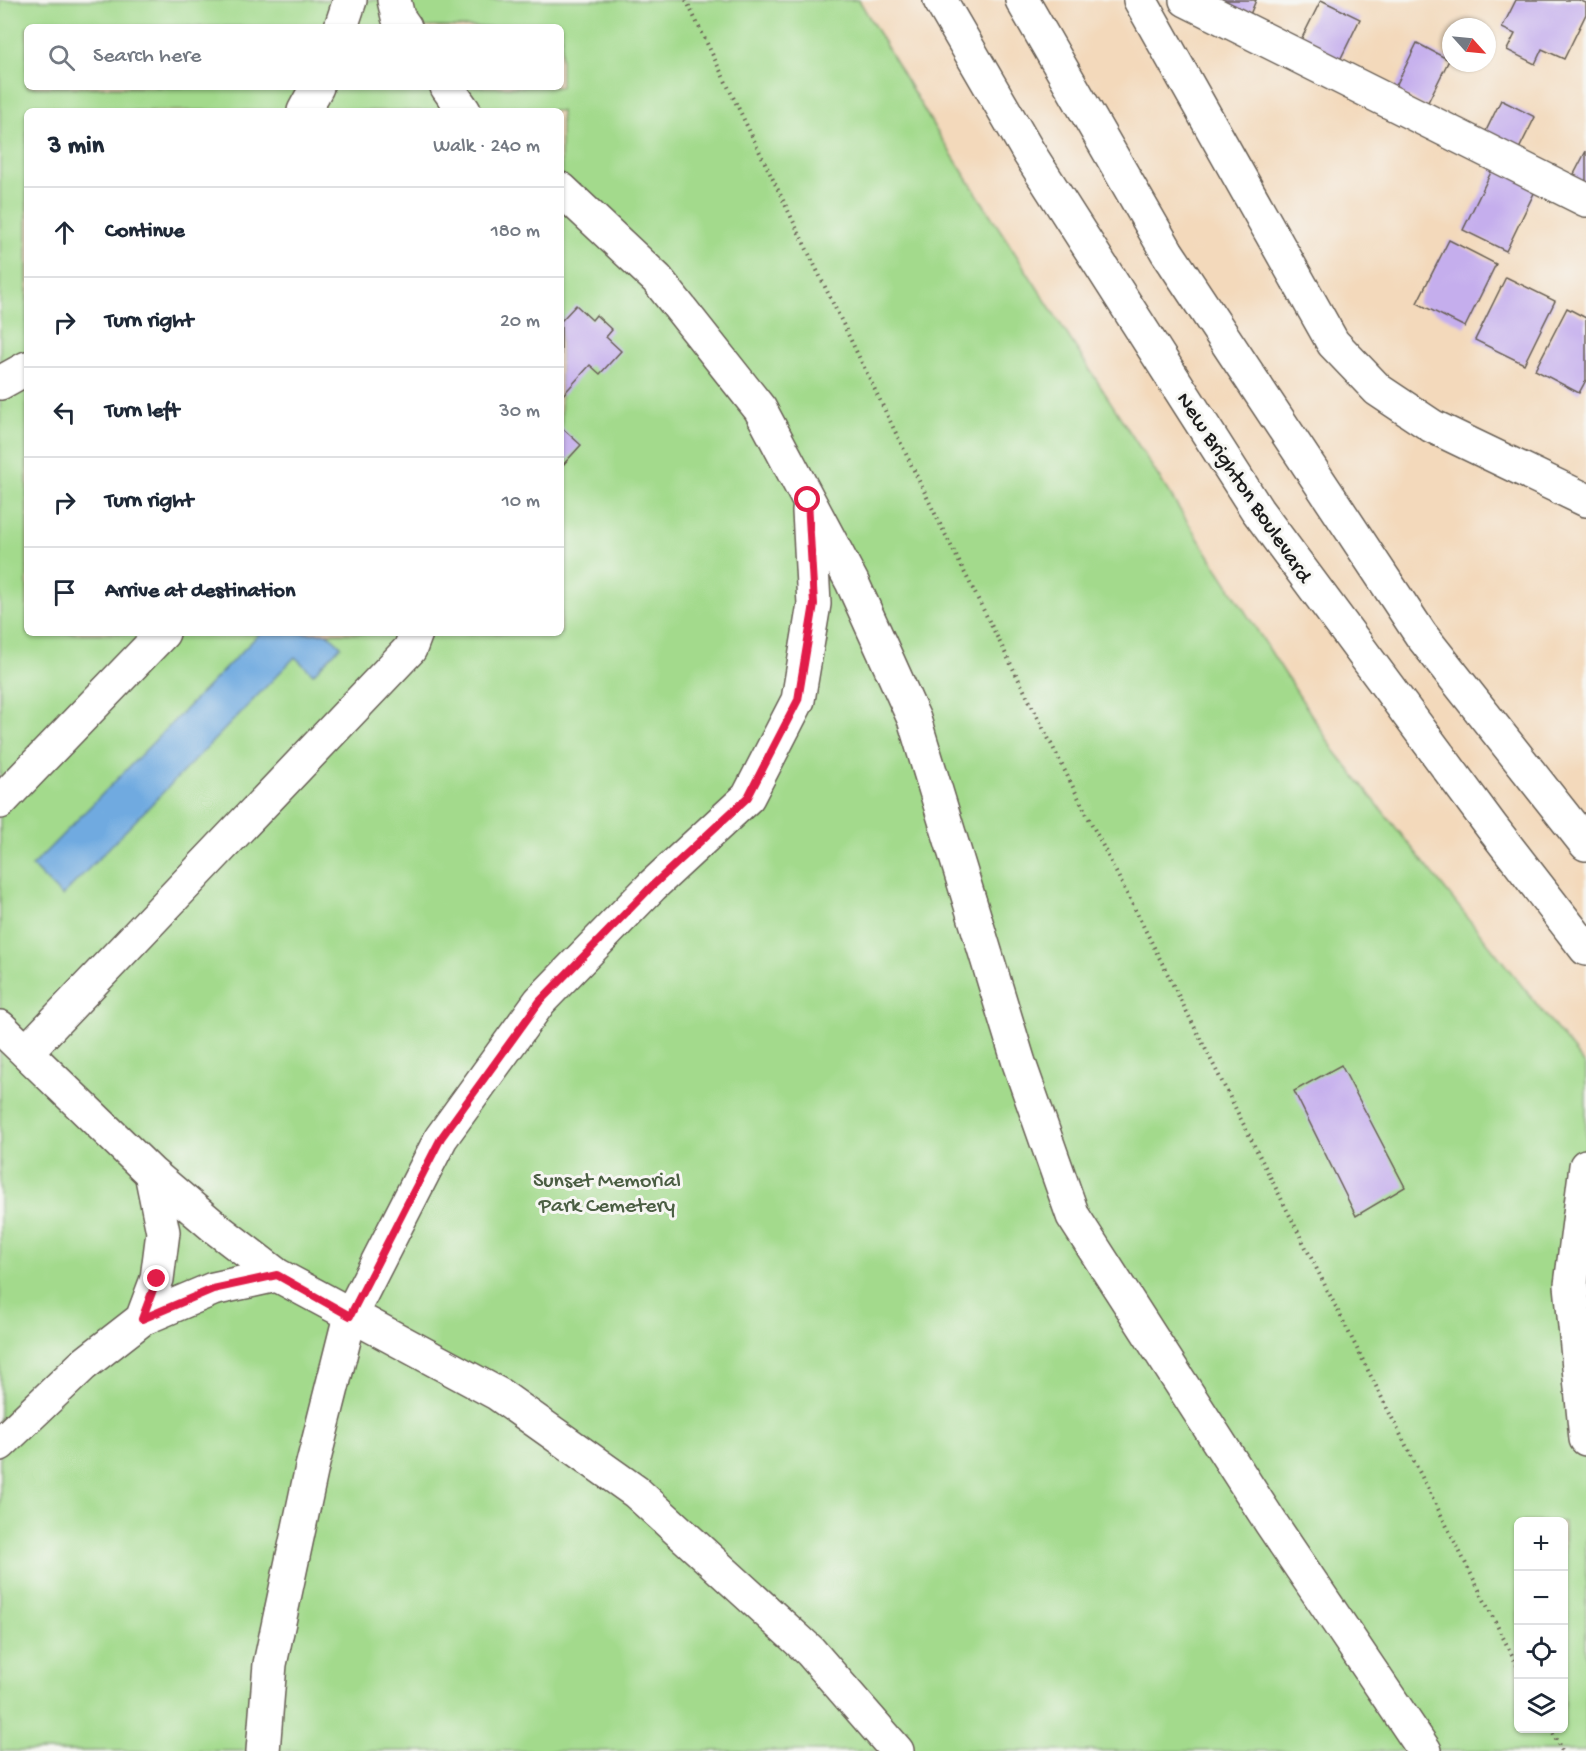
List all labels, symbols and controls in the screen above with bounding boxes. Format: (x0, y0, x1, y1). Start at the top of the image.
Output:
north arrow (1442, 18, 1496, 72)
search box (24, 24, 564, 90)
icon: search (45, 41, 78, 74)
text: Search here (93, 44, 201, 70)
text: 3 min (48, 132, 104, 163)
text: Walk · 240 m (433, 136, 540, 159)
icon: ahead (48, 216, 81, 249)
text: Continue (105, 219, 185, 245)
text: 180 m (491, 221, 540, 244)
icon: right (48, 306, 81, 339)
text: Turn right (105, 309, 193, 335)
text: 20 m (500, 311, 540, 334)
street label: New Brighton Boulevard (1169, 388, 1317, 590)
icon: left (48, 396, 81, 429)
text: Turn left (105, 399, 179, 425)
text: 30 m (499, 401, 540, 424)
icon: right (48, 486, 81, 519)
route start (794, 486, 820, 512)
text: Turn right (105, 489, 193, 515)
text: 10 m (502, 491, 540, 514)
icon: arrive (48, 576, 81, 609)
text: Arrive at destination (105, 579, 295, 605)
park label: Sunset Memorial Park Cemetery (533, 1169, 681, 1220)
route end (143, 1265, 169, 1291)
map controls (1514, 1517, 1568, 1733)
button: + (1514, 1517, 1568, 1571)
button: − (1514, 1571, 1568, 1625)
button: locate (1514, 1625, 1568, 1679)
button: layers (1514, 1679, 1568, 1733)

